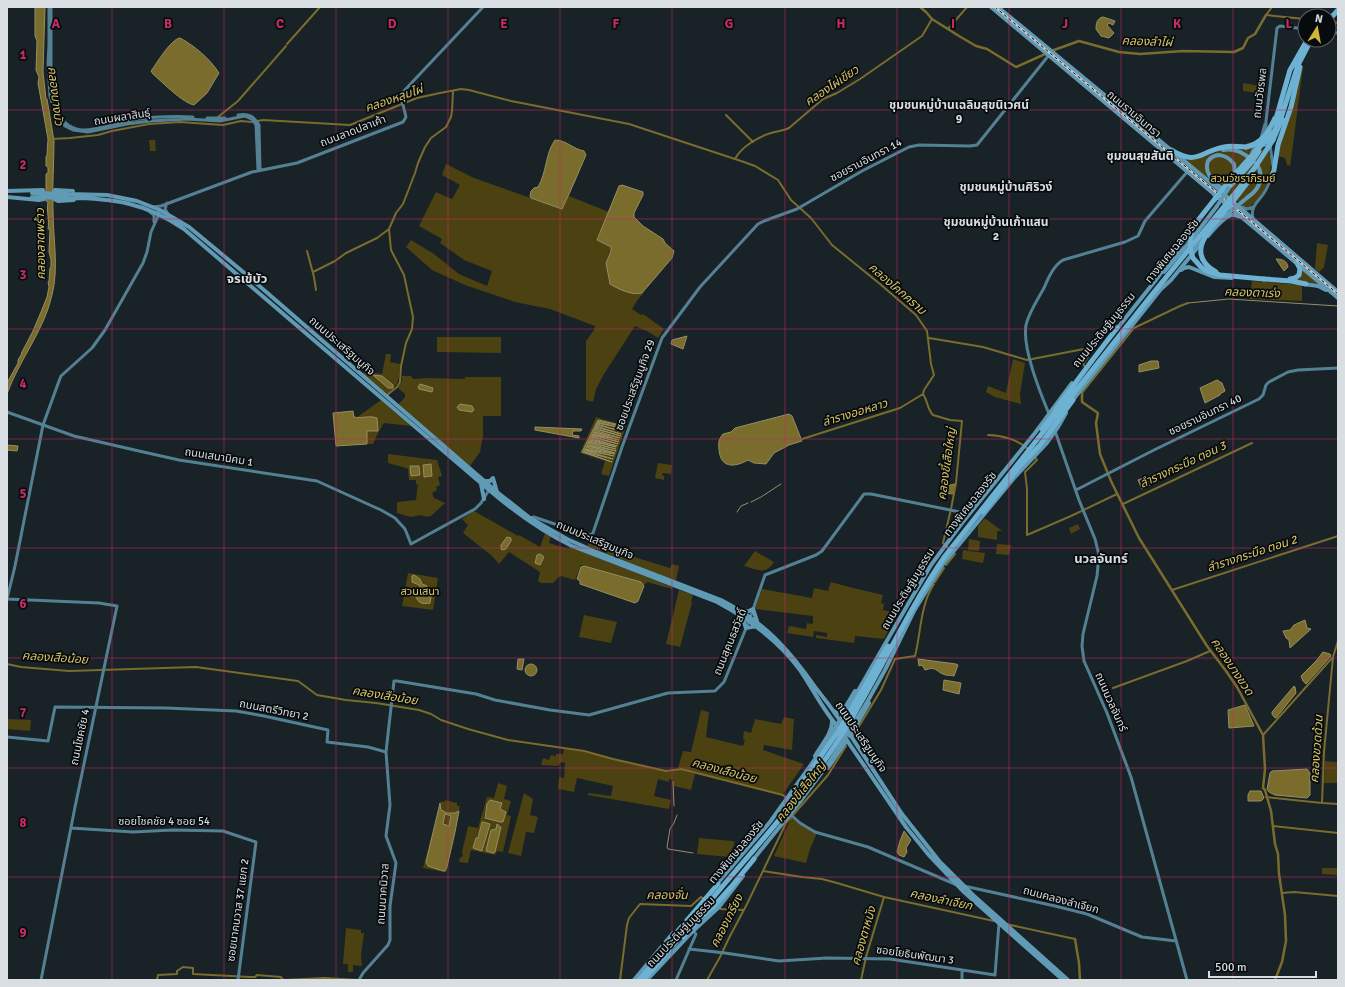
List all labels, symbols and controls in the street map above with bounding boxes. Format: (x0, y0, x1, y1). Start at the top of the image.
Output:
north arrow (1297, 8, 1337, 48)
text: N (1314, 12, 1324, 26)
text: A (52, 16, 61, 32)
text: B (164, 16, 172, 32)
text: C (276, 16, 284, 32)
text: D (388, 16, 397, 32)
text: E (500, 16, 508, 32)
text: F (613, 16, 620, 32)
text: G (725, 16, 733, 32)
text: H (837, 16, 845, 32)
text: I (951, 16, 955, 32)
text: J (1062, 16, 1068, 32)
text: K (1173, 16, 1181, 32)
text: L (1286, 16, 1293, 32)
water label: คลองลำไผ่ (1121, 34, 1175, 50)
text: 1 (19, 47, 27, 63)
water label: คลองไผ่เขียว (802, 62, 863, 110)
water label: คลองบางบัว (44, 66, 66, 127)
street label: ถนนวัชรพล (1250, 67, 1270, 119)
water label: คลองหลุมไผ่ (363, 81, 427, 116)
street label: ถนนรามอินทรา (1104, 88, 1164, 140)
district label: ชุมชนหมู่บ้านเฉลิมสุขนิเวศน์ 9 (889, 98, 1029, 127)
street label: ถนนผลาสินธุ์ (93, 106, 151, 128)
street label: ถนนลาดปลาเค้า (318, 112, 388, 150)
street label: ซอยรามอินทรา 14 (828, 136, 904, 184)
district label: ชุมชนสุขสันติ (1106, 149, 1174, 164)
text: 2 (19, 157, 27, 173)
park label: สวนวัชราภิรมย์ (1210, 172, 1276, 185)
district label: ชุมชนหมู่บ้านศิริวง์ (960, 180, 1053, 195)
water label: คลองลาดพร้าว (33, 207, 49, 280)
district label: ชุมชนหมู่บ้านเก้าแสน 2 (943, 215, 1049, 244)
street label: ทางพิเศษฉลองรัช (1142, 216, 1202, 286)
water label: คลองโคกคราม (865, 260, 930, 319)
text: 3 (19, 267, 27, 283)
district label: จรเข้บัว (227, 271, 268, 287)
water label: คลองตาเร่ง (1224, 285, 1281, 301)
street label: ถนนประดิษฐ์มนูธรรม (1070, 290, 1138, 370)
street label: ถนนประเสริฐมนูกิจ (307, 314, 378, 378)
street label: ซอยประเสริฐมนูกิจ 29 (613, 338, 658, 432)
text: 4 (19, 376, 27, 392)
street label: ซอยรามอินทรา 40 (1166, 392, 1244, 438)
water label: ลำรางออหลาว (821, 396, 890, 430)
water label: คลองขี้เสือใหญ่ (933, 425, 960, 501)
water label: ลำรางกระบือ ตอน 3 (1137, 438, 1230, 492)
street label: ถนนเสนานิคม 1 (184, 445, 254, 469)
street label: ทางพิเศษฉลองรัช (941, 469, 999, 539)
text: 5 (19, 486, 27, 502)
street label: ถนนประเสริฐมนูกิจ (554, 518, 636, 562)
water label: ลำรางกระบือ ตอน 2 (1205, 532, 1300, 576)
street label: ถนนประดิษฐ์มนูธรรม (879, 546, 937, 632)
district label: นวลจันทร์ (1074, 551, 1128, 567)
park label: สวนเสนา (400, 585, 440, 598)
text: 6 (19, 596, 27, 612)
street label: ถนนสุคนธสวัสดิ์ (710, 607, 749, 677)
water label: คลองบางขวด (1207, 635, 1257, 699)
water label: คลองเสือน้อย (22, 648, 89, 668)
street label: ถนนนวลจันทร์ (1092, 670, 1130, 734)
water label: คลองเสือน้อย (351, 683, 420, 709)
street label: ถนนสตรีวิทยา 2 (238, 697, 310, 723)
street label: ถนนประเสริฐมนูกิจ (833, 699, 890, 775)
text: 7 (19, 705, 27, 721)
street label: ถนนโชคชัย 4 (68, 708, 92, 766)
water label: คลองขวดด้วน (1307, 714, 1327, 783)
water label: คลองเสือน้อย (690, 755, 759, 787)
water label: คลองขี้เสือใหญ่ (771, 756, 831, 825)
text: 8 (19, 815, 27, 831)
street label: ซอยโชคชัย 4 ซอย 54 (118, 815, 210, 828)
street label: ทางพิเศษฉลองรัช (706, 818, 766, 886)
street label: ซอยนาคนวาส 37 แยก 2 (224, 858, 252, 962)
street label: ถนนนาคนิวาส (374, 863, 392, 925)
street label: ถนนคลองลำเจียก (1022, 884, 1100, 916)
water label: คลองจั่น (646, 886, 688, 903)
water label: คลองลำเจียก (909, 886, 974, 914)
water label: คลองเกรียง (707, 891, 747, 950)
street label: ถนนประดิษฐ์มนูธรรม (644, 894, 718, 970)
water label: คลองตาหนัง (848, 904, 880, 967)
text: 9 (19, 925, 27, 941)
street label: ซอยโยธินพัฒนา 3 (875, 943, 955, 967)
scale bar (1209, 953, 1316, 979)
text: 500 m (1215, 960, 1247, 975)

